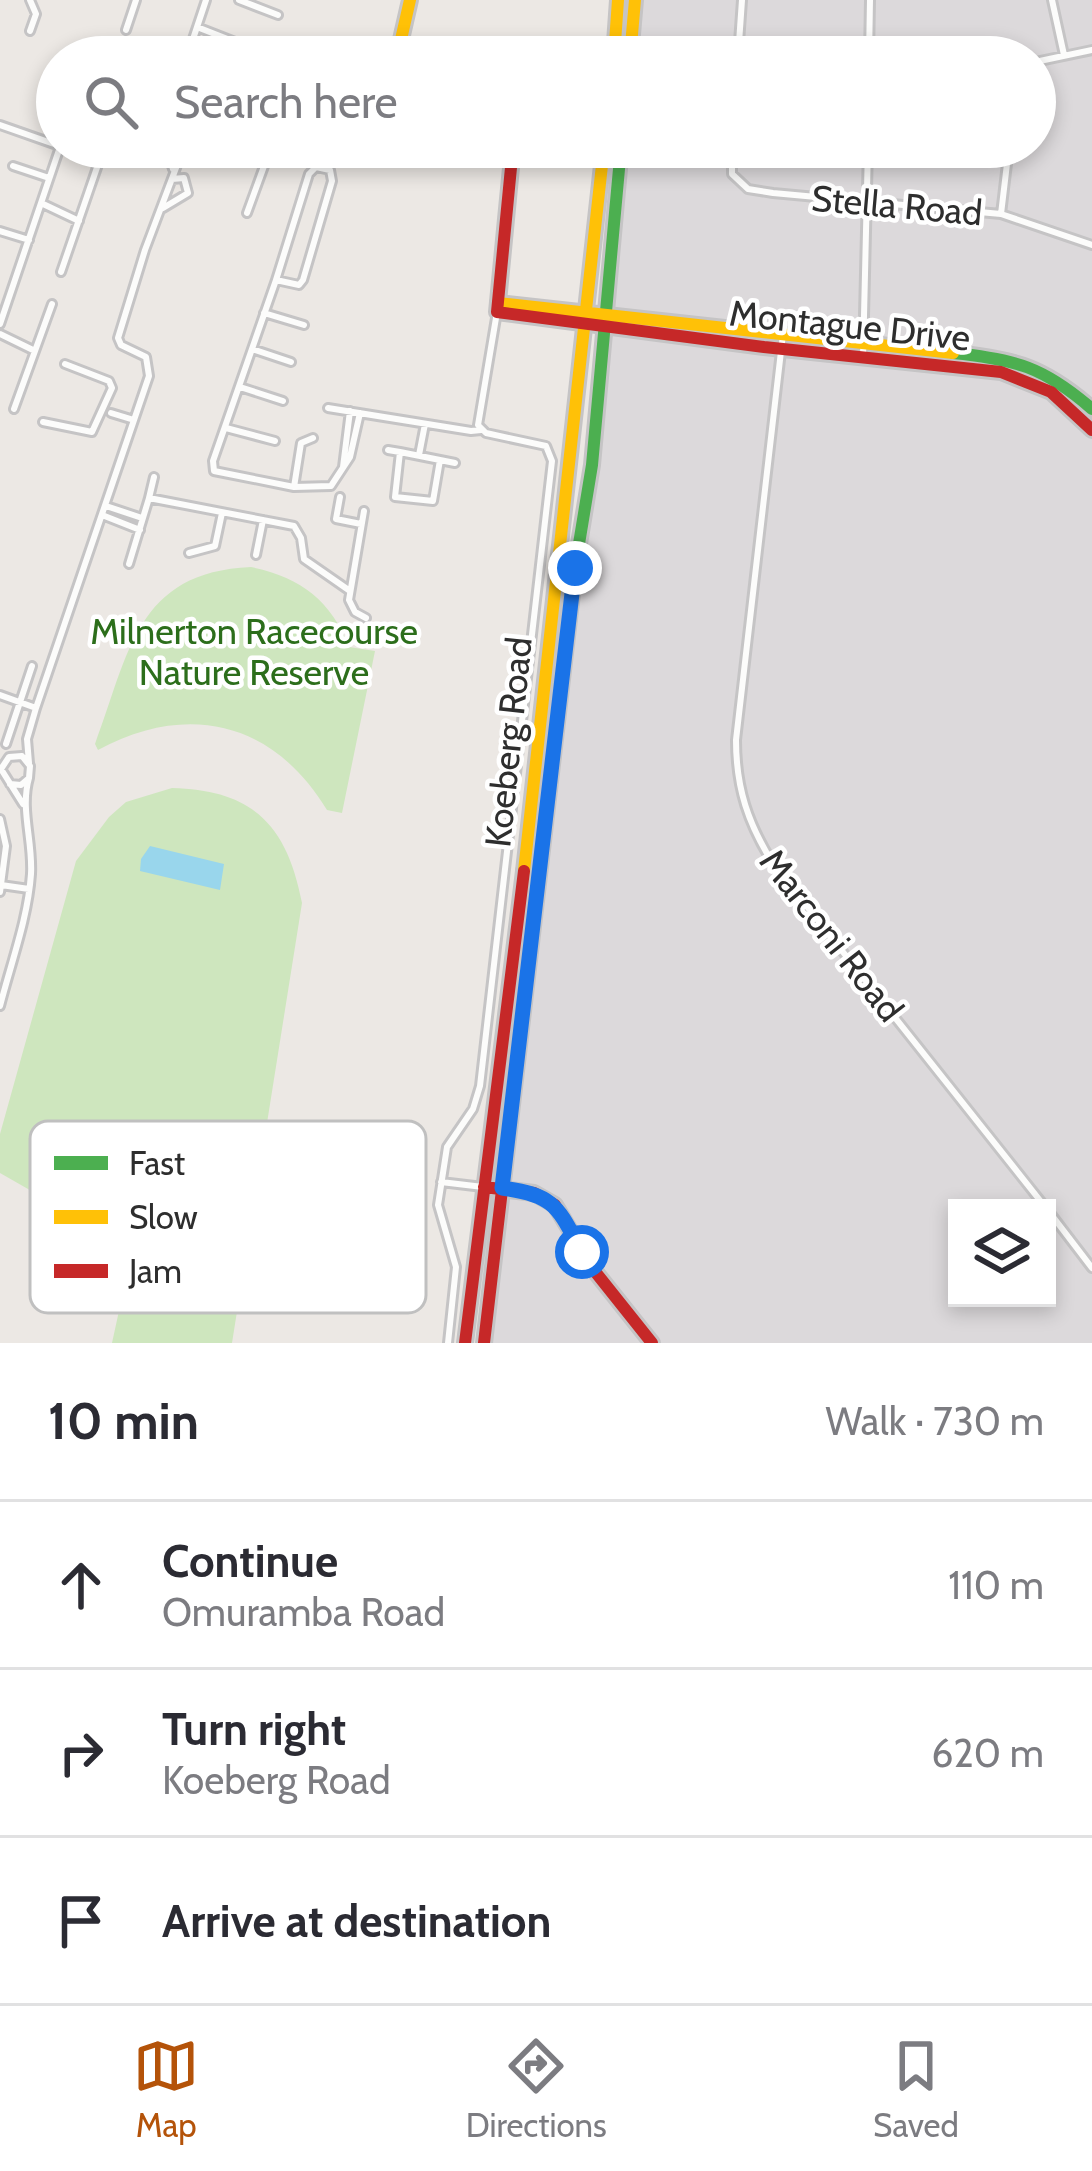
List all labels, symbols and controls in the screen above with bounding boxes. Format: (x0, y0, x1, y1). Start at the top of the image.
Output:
search box (36, 36, 1056, 168)
icon: search (78, 69, 144, 135)
text: Search here (174, 75, 398, 129)
street label: Stella Road (810, 176, 984, 234)
street label: Montague Drive (727, 290, 973, 360)
route end (548, 541, 602, 595)
park label: Milnerton Racecourse Nature Reserve (90, 609, 418, 694)
street label: Koeberg Road (475, 635, 541, 849)
street label: Marconi Road (751, 840, 913, 1030)
legend (30, 1121, 426, 1313)
text: Fast (129, 1143, 185, 1183)
text: Slow (129, 1197, 198, 1237)
map controls (948, 1199, 1056, 1307)
button: layers (948, 1199, 1056, 1307)
route start (555, 1225, 609, 1279)
text: Jam (128, 1251, 182, 1291)
text: 10 min (48, 1390, 199, 1452)
text: Walk · 730 m (826, 1397, 1044, 1445)
text: Continue (162, 1534, 338, 1588)
icon: ahead (48, 1552, 114, 1618)
text: 110 m (948, 1561, 1044, 1609)
text: Omuramba Road (162, 1588, 445, 1636)
text: Turn right (162, 1702, 346, 1756)
icon: right (48, 1720, 114, 1786)
text: 620 m (931, 1729, 1044, 1777)
text: Koeberg Road (162, 1756, 391, 1804)
icon: arrive (48, 1888, 114, 1954)
text: Arrive at destination (162, 1894, 551, 1948)
tab: Map (133, 2033, 199, 2145)
tab: Directions (466, 2033, 607, 2145)
tab: Saved (873, 2033, 959, 2145)

